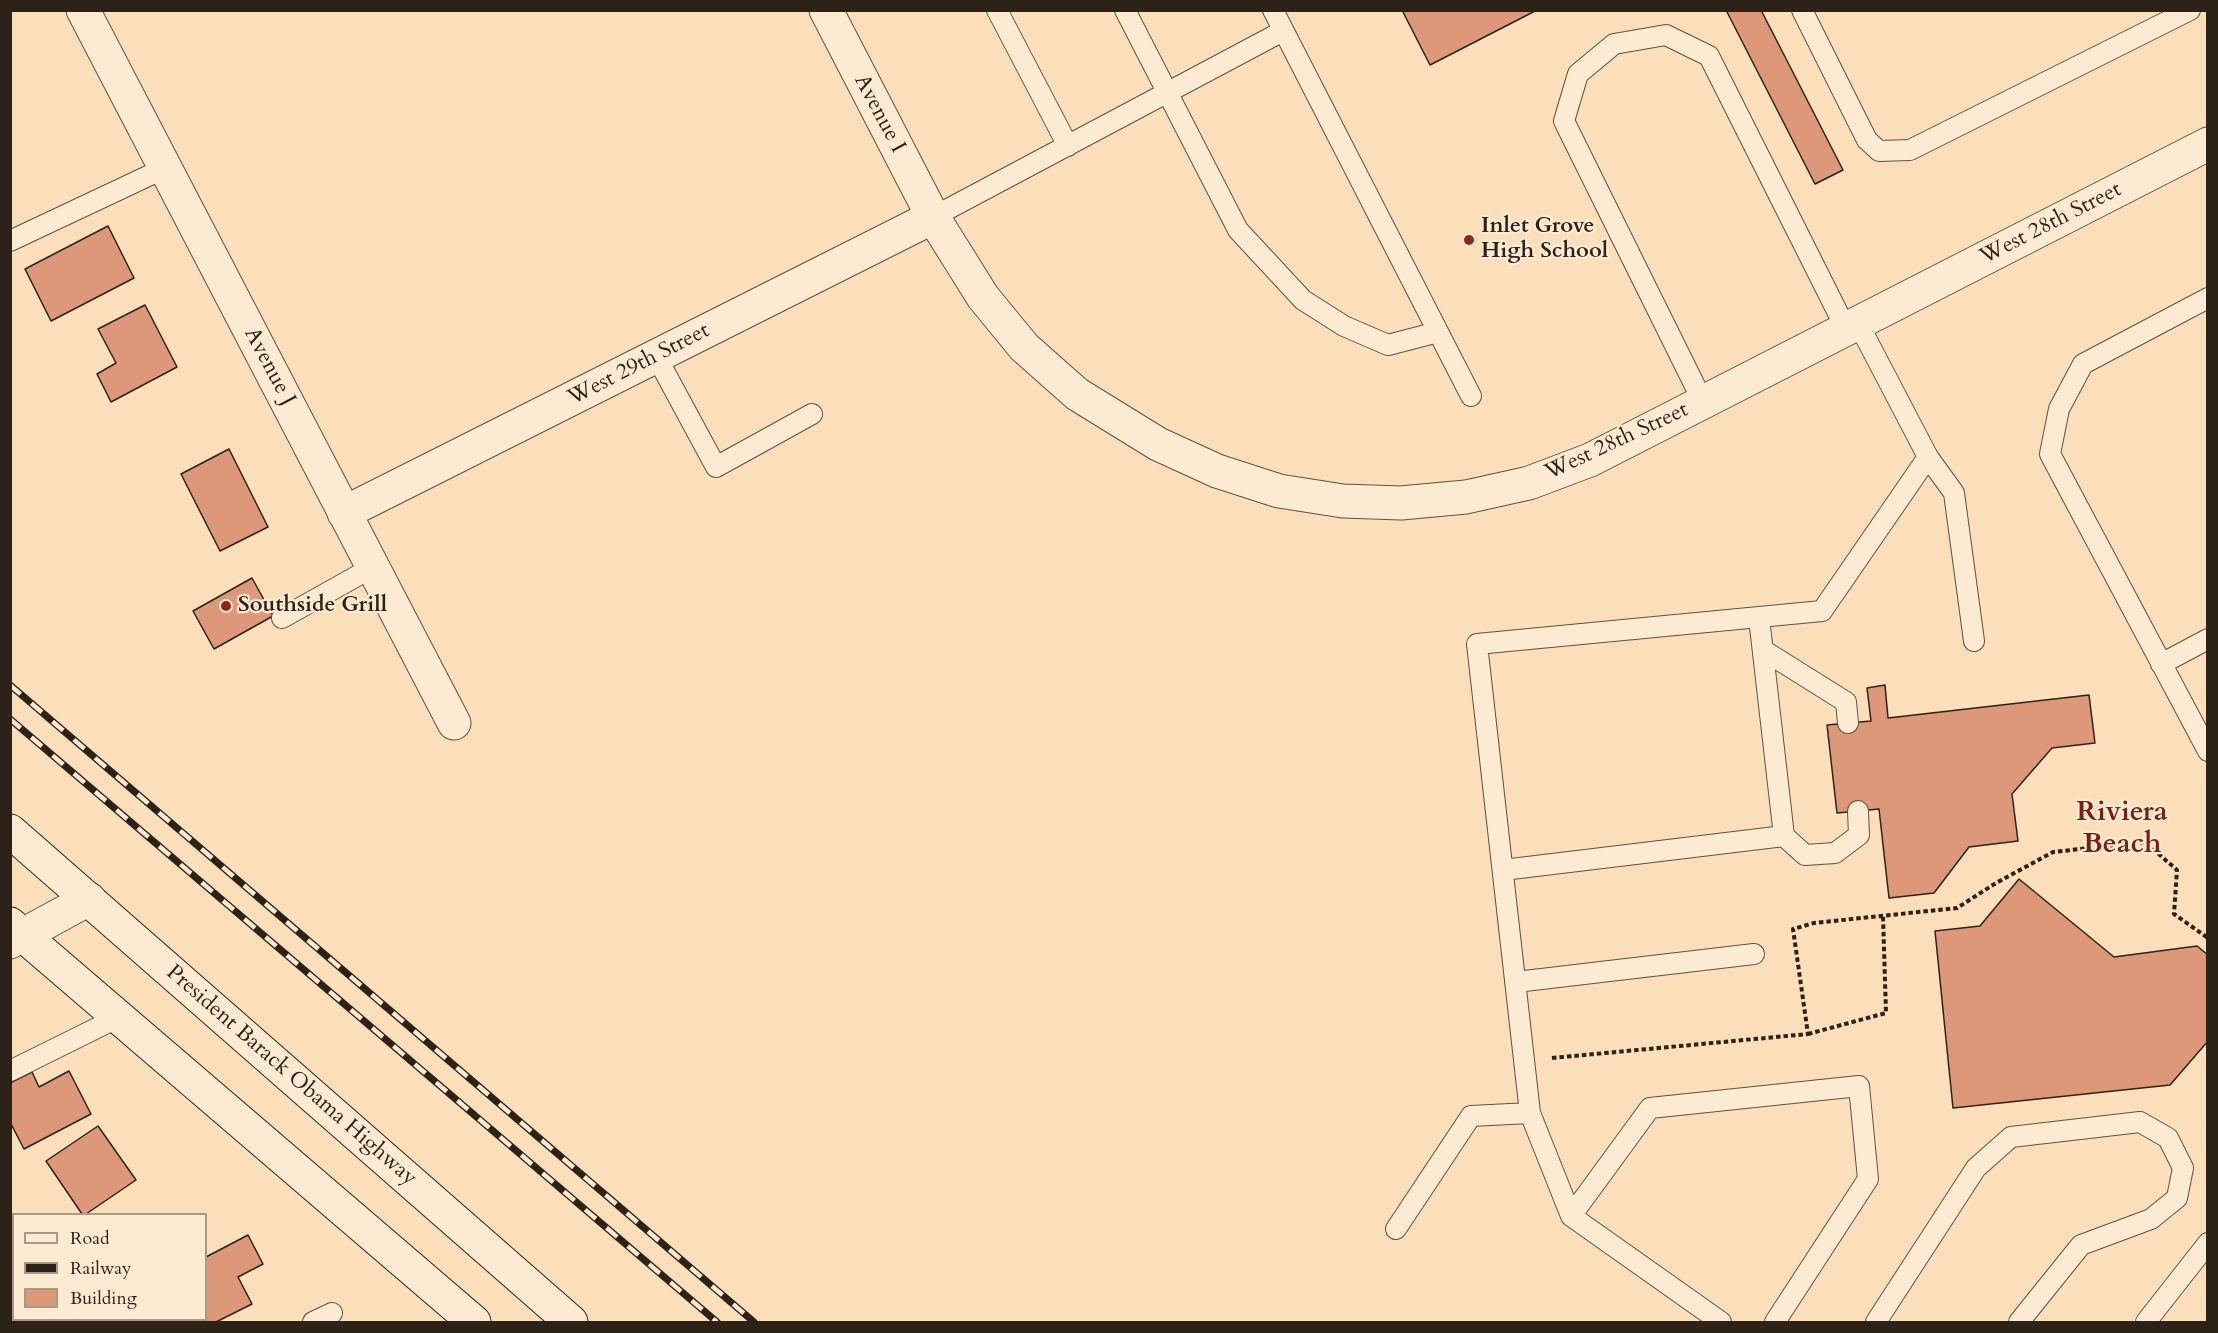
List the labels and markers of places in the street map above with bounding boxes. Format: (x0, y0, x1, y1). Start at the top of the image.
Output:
place label: Inlet Grove High School (1481, 214, 1608, 266)
marker: Inlet Grove High School (1462, 233, 1476, 247)
place label: Southside Grill (238, 593, 387, 619)
marker: Southside Grill (219, 599, 233, 613)

